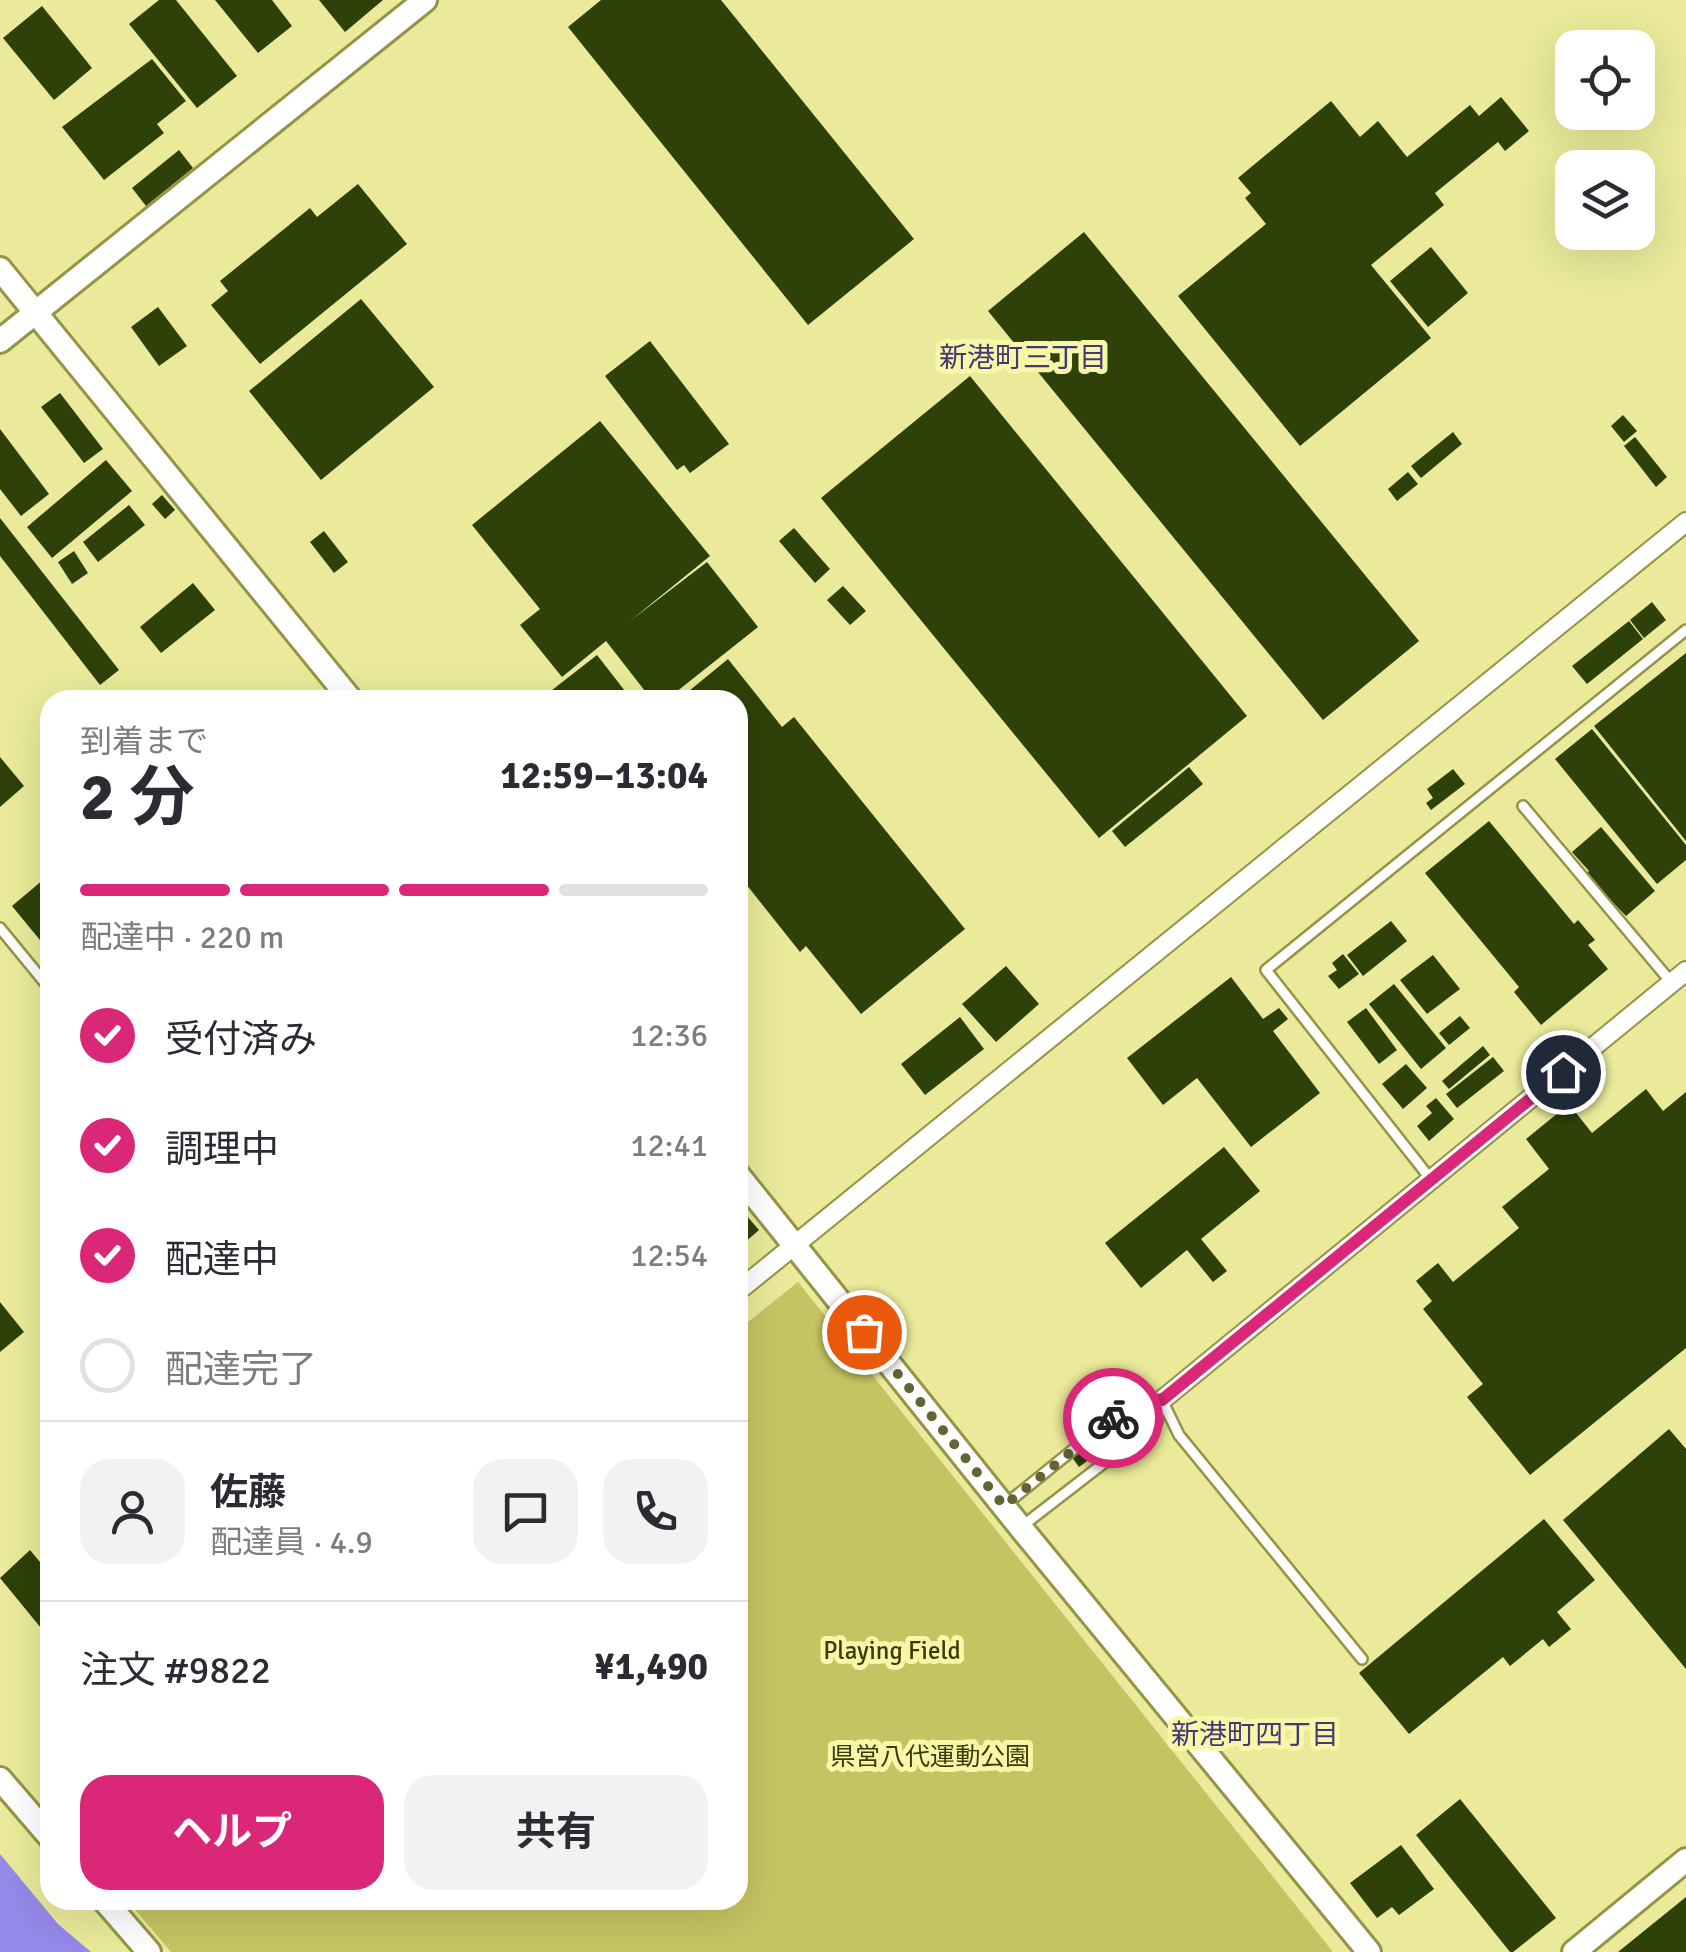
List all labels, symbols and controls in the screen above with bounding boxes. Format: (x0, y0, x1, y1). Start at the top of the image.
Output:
map controls (1555, 30, 1655, 250)
button: locate (1555, 30, 1655, 130)
button: layers (1555, 150, 1655, 250)
district label: 新港町三丁目 (939, 341, 1107, 375)
text: 到着まで (80, 722, 208, 761)
text: 12:59–13:04 (500, 752, 708, 799)
text: 2 分 (80, 758, 194, 838)
text: 配達中 · 220 m (80, 918, 284, 957)
icon: check (80, 1008, 135, 1063)
text: 受付済み (165, 1016, 317, 1063)
text: 12:36 (630, 1016, 708, 1055)
pin (1521, 1030, 1606, 1115)
icon: home (1536, 1045, 1591, 1100)
icon: check (80, 1118, 135, 1173)
text: 調理中 (165, 1126, 279, 1173)
text: 12:41 (630, 1126, 708, 1165)
icon: check (80, 1228, 135, 1283)
text: 配達中 (165, 1236, 279, 1283)
text: 12:54 (630, 1236, 708, 1275)
pin (822, 1290, 907, 1375)
icon: bag (837, 1305, 892, 1360)
text: 配達完了 (165, 1346, 317, 1393)
courier (1063, 1368, 1163, 1468)
icon: bike (1086, 1391, 1141, 1446)
button: person (80, 1459, 185, 1564)
button: chat (473, 1459, 578, 1564)
button: phone (603, 1459, 708, 1564)
text: 佐藤 (210, 1469, 286, 1516)
text: 配達員 · 4.9 (210, 1523, 373, 1562)
park label: Playing Field (823, 1635, 961, 1666)
text: ¥1,490 (594, 1643, 708, 1690)
text: 注文 #9822 (80, 1647, 271, 1694)
district label: 新港町四丁目 (1171, 1718, 1339, 1752)
park label: 県営八代運動公園 (830, 1741, 1030, 1772)
button: ヘルプ (80, 1775, 384, 1890)
button: 共有 (404, 1775, 708, 1890)

